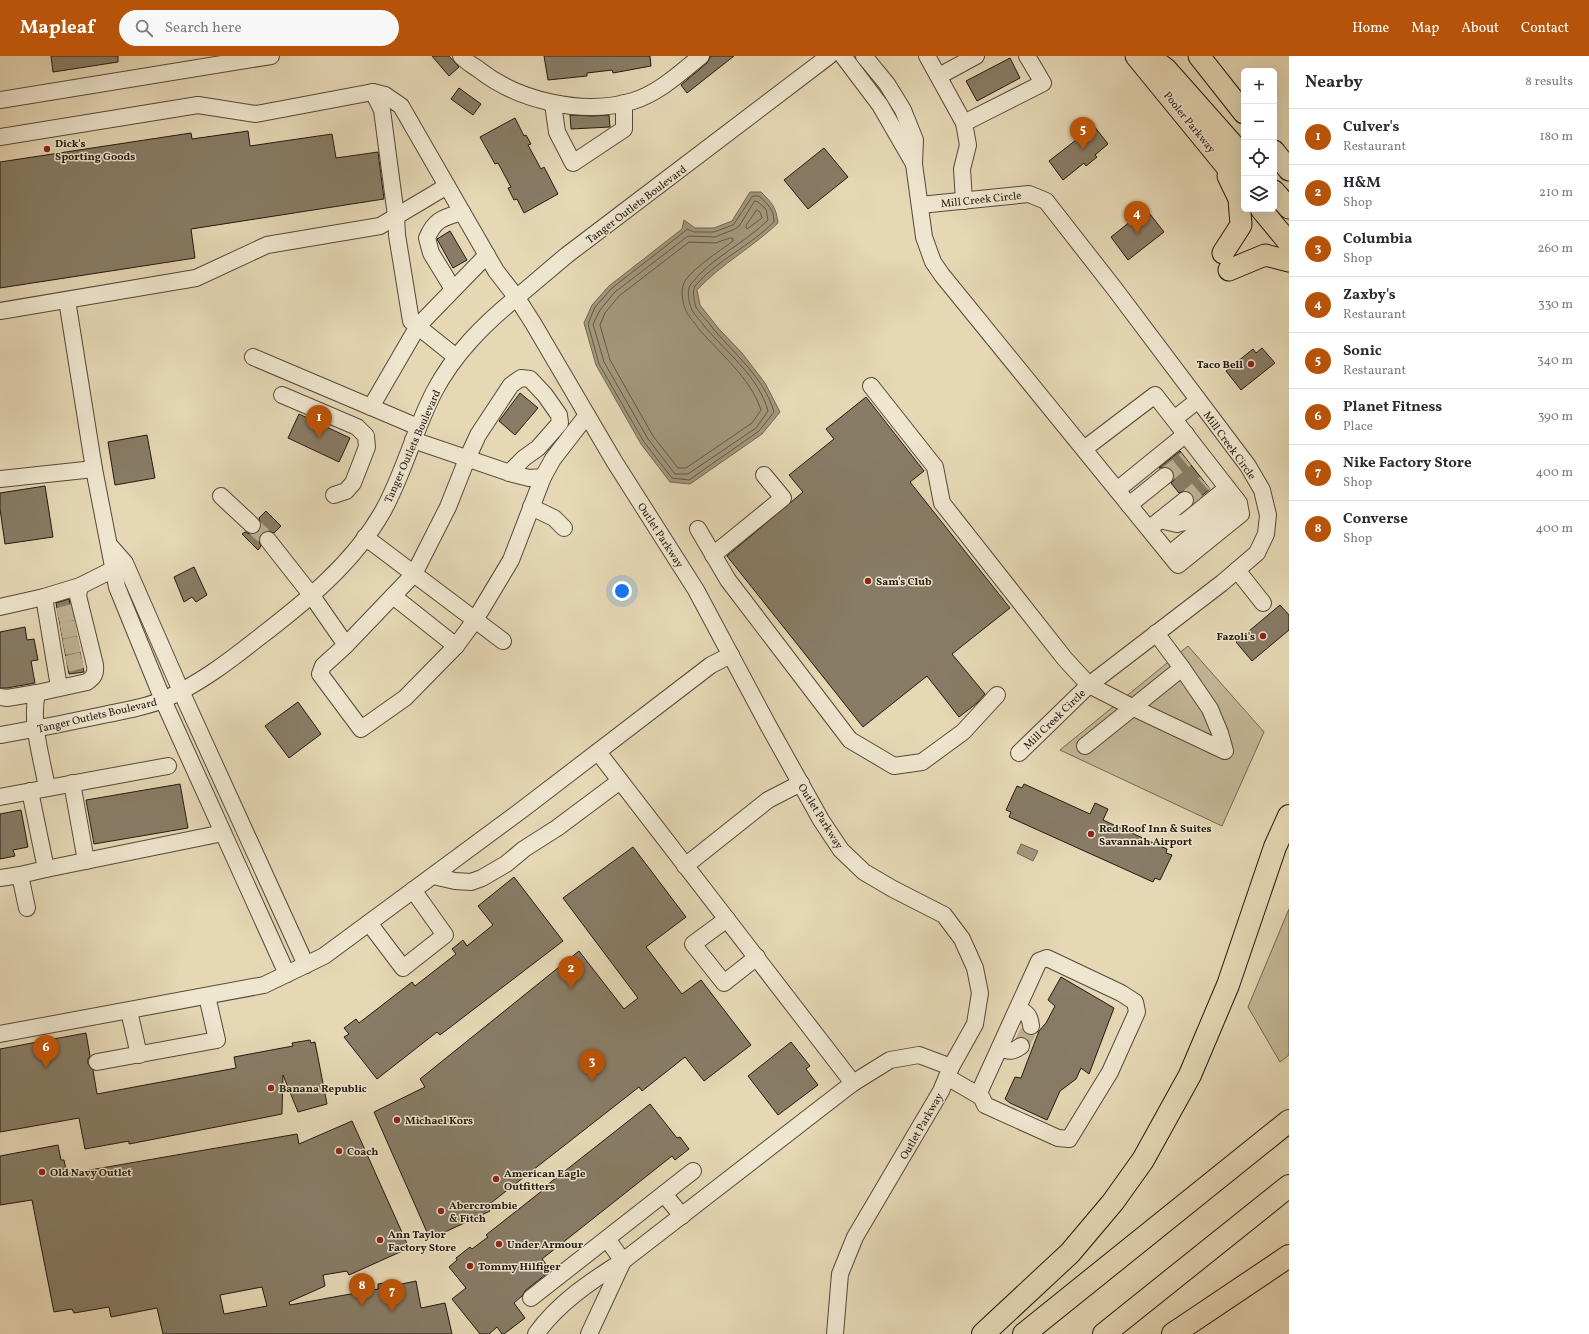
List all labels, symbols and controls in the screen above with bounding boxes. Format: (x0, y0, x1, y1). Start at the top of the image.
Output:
search box (119, 10, 399, 46)
text: Mapleaf (20, 15, 95, 41)
icon: search (133, 17, 155, 39)
text: Search here (165, 18, 242, 39)
text: Home (1352, 19, 1389, 38)
text: Map (1411, 19, 1439, 38)
text: About (1461, 19, 1499, 38)
text: Contact (1521, 19, 1569, 38)
map controls (1241, 68, 1277, 212)
button: + (1241, 68, 1277, 104)
text: Nearby (1305, 71, 1363, 94)
text: 8 results (1525, 73, 1573, 91)
street label: Pooler Parkway (1159, 89, 1218, 157)
button: − (1241, 104, 1277, 140)
pin: 5 (1070, 117, 1096, 150)
text: Culver's (1343, 117, 1399, 138)
text: 1 (1315, 128, 1321, 146)
text: 180 m (1539, 128, 1573, 146)
place label: Dick's Sporting Goods (55, 137, 135, 165)
text: Restaurant (1343, 138, 1406, 156)
button: locate (1241, 140, 1277, 176)
marker: Dick's Sporting Goods (42, 144, 52, 154)
street label: Tanger Outlets Boulevard (584, 162, 690, 248)
text: H&M (1343, 173, 1381, 194)
button: layers (1241, 176, 1277, 212)
text: 2 (1315, 184, 1321, 202)
text: 210 m (1539, 184, 1573, 202)
street label: Mill Creek Circle (940, 189, 1022, 212)
text: Shop (1343, 194, 1372, 212)
pin: 4 (1124, 201, 1150, 234)
text: Columbia (1343, 229, 1412, 250)
text: 3 (1315, 240, 1321, 258)
text: 260 m (1538, 240, 1573, 258)
text: Shop (1343, 250, 1372, 268)
text: Zaxby's (1343, 285, 1396, 306)
text: 4 (1314, 296, 1322, 314)
text: 330 m (1538, 296, 1573, 314)
text: Restaurant (1343, 306, 1406, 324)
text: Sonic (1343, 341, 1382, 362)
text: 5 (1315, 352, 1321, 370)
text: 340 m (1537, 352, 1573, 370)
place label: Taco Bell (1196, 358, 1243, 373)
marker: Taco Bell (1246, 359, 1256, 369)
text: Restaurant (1343, 362, 1406, 380)
street label: Tanger Outlets Boulevard (382, 388, 445, 506)
text: Planet Fitness (1343, 397, 1442, 418)
pin: 1 (306, 405, 332, 438)
text: 6 (1314, 408, 1322, 426)
text: 390 m (1538, 408, 1573, 426)
street label: Mill Creek Circle (1199, 409, 1259, 483)
text: Place (1343, 418, 1373, 436)
text: Nike Factory Store (1343, 453, 1472, 474)
text: 7 (1315, 464, 1321, 482)
text: 400 m (1536, 464, 1573, 482)
text: Shop (1343, 474, 1372, 492)
street label: Outlet Parkway (633, 500, 686, 571)
text: Converse (1343, 509, 1408, 530)
text: 8 (1314, 520, 1322, 538)
text: 400 m (1536, 520, 1573, 538)
text: Shop (1343, 530, 1372, 548)
place label: Sam's Club (876, 575, 932, 590)
marker: Sam's Club (863, 576, 873, 586)
your location (612, 581, 632, 601)
place label: Fazoli's (1217, 630, 1255, 645)
marker: Fazoli's (1258, 631, 1268, 641)
street label: Mill Creek Circle (1021, 687, 1089, 754)
street label: Tanger Outlets Boulevard (36, 695, 159, 738)
street label: Outlet Parkway (794, 781, 846, 853)
place label: Red Roof Inn & Suites Savannah Airport (1099, 822, 1212, 850)
marker: Red Roof Inn & Suites Savannah Airport (1086, 829, 1096, 839)
pin: 2 (558, 956, 584, 989)
pin: 6 (33, 1035, 59, 1068)
pin: 3 (579, 1049, 605, 1082)
place label: Banana Republic (279, 1082, 367, 1097)
marker: Banana Republic (266, 1083, 276, 1093)
street label: Outlet Parkway (897, 1091, 948, 1163)
place label: Michael Kors (405, 1114, 473, 1129)
marker: Michael Kors (392, 1115, 402, 1125)
place label: Coach (347, 1145, 379, 1160)
marker: Coach (334, 1146, 344, 1156)
place label: Old Navy Outlet (50, 1166, 131, 1181)
marker: Old Navy Outlet (37, 1167, 47, 1177)
place label: American Eagle Outfitters (504, 1167, 586, 1195)
marker: American Eagle Outfitters (491, 1174, 501, 1184)
place label: Abercrombie & Fitch (449, 1199, 518, 1227)
marker: Abercrombie & Fitch (436, 1206, 446, 1216)
place label: Ann Taylor Factory Store (388, 1228, 456, 1256)
marker: Ann Taylor Factory Store (375, 1235, 385, 1245)
place label: Under Armour (507, 1238, 584, 1253)
marker: Under Armour (494, 1239, 504, 1249)
place label: Tommy Hilfiger (478, 1260, 561, 1275)
marker: Tommy Hilfiger (465, 1261, 475, 1271)
pin: 8 (349, 1273, 375, 1306)
pin: 7 (379, 1279, 405, 1312)

